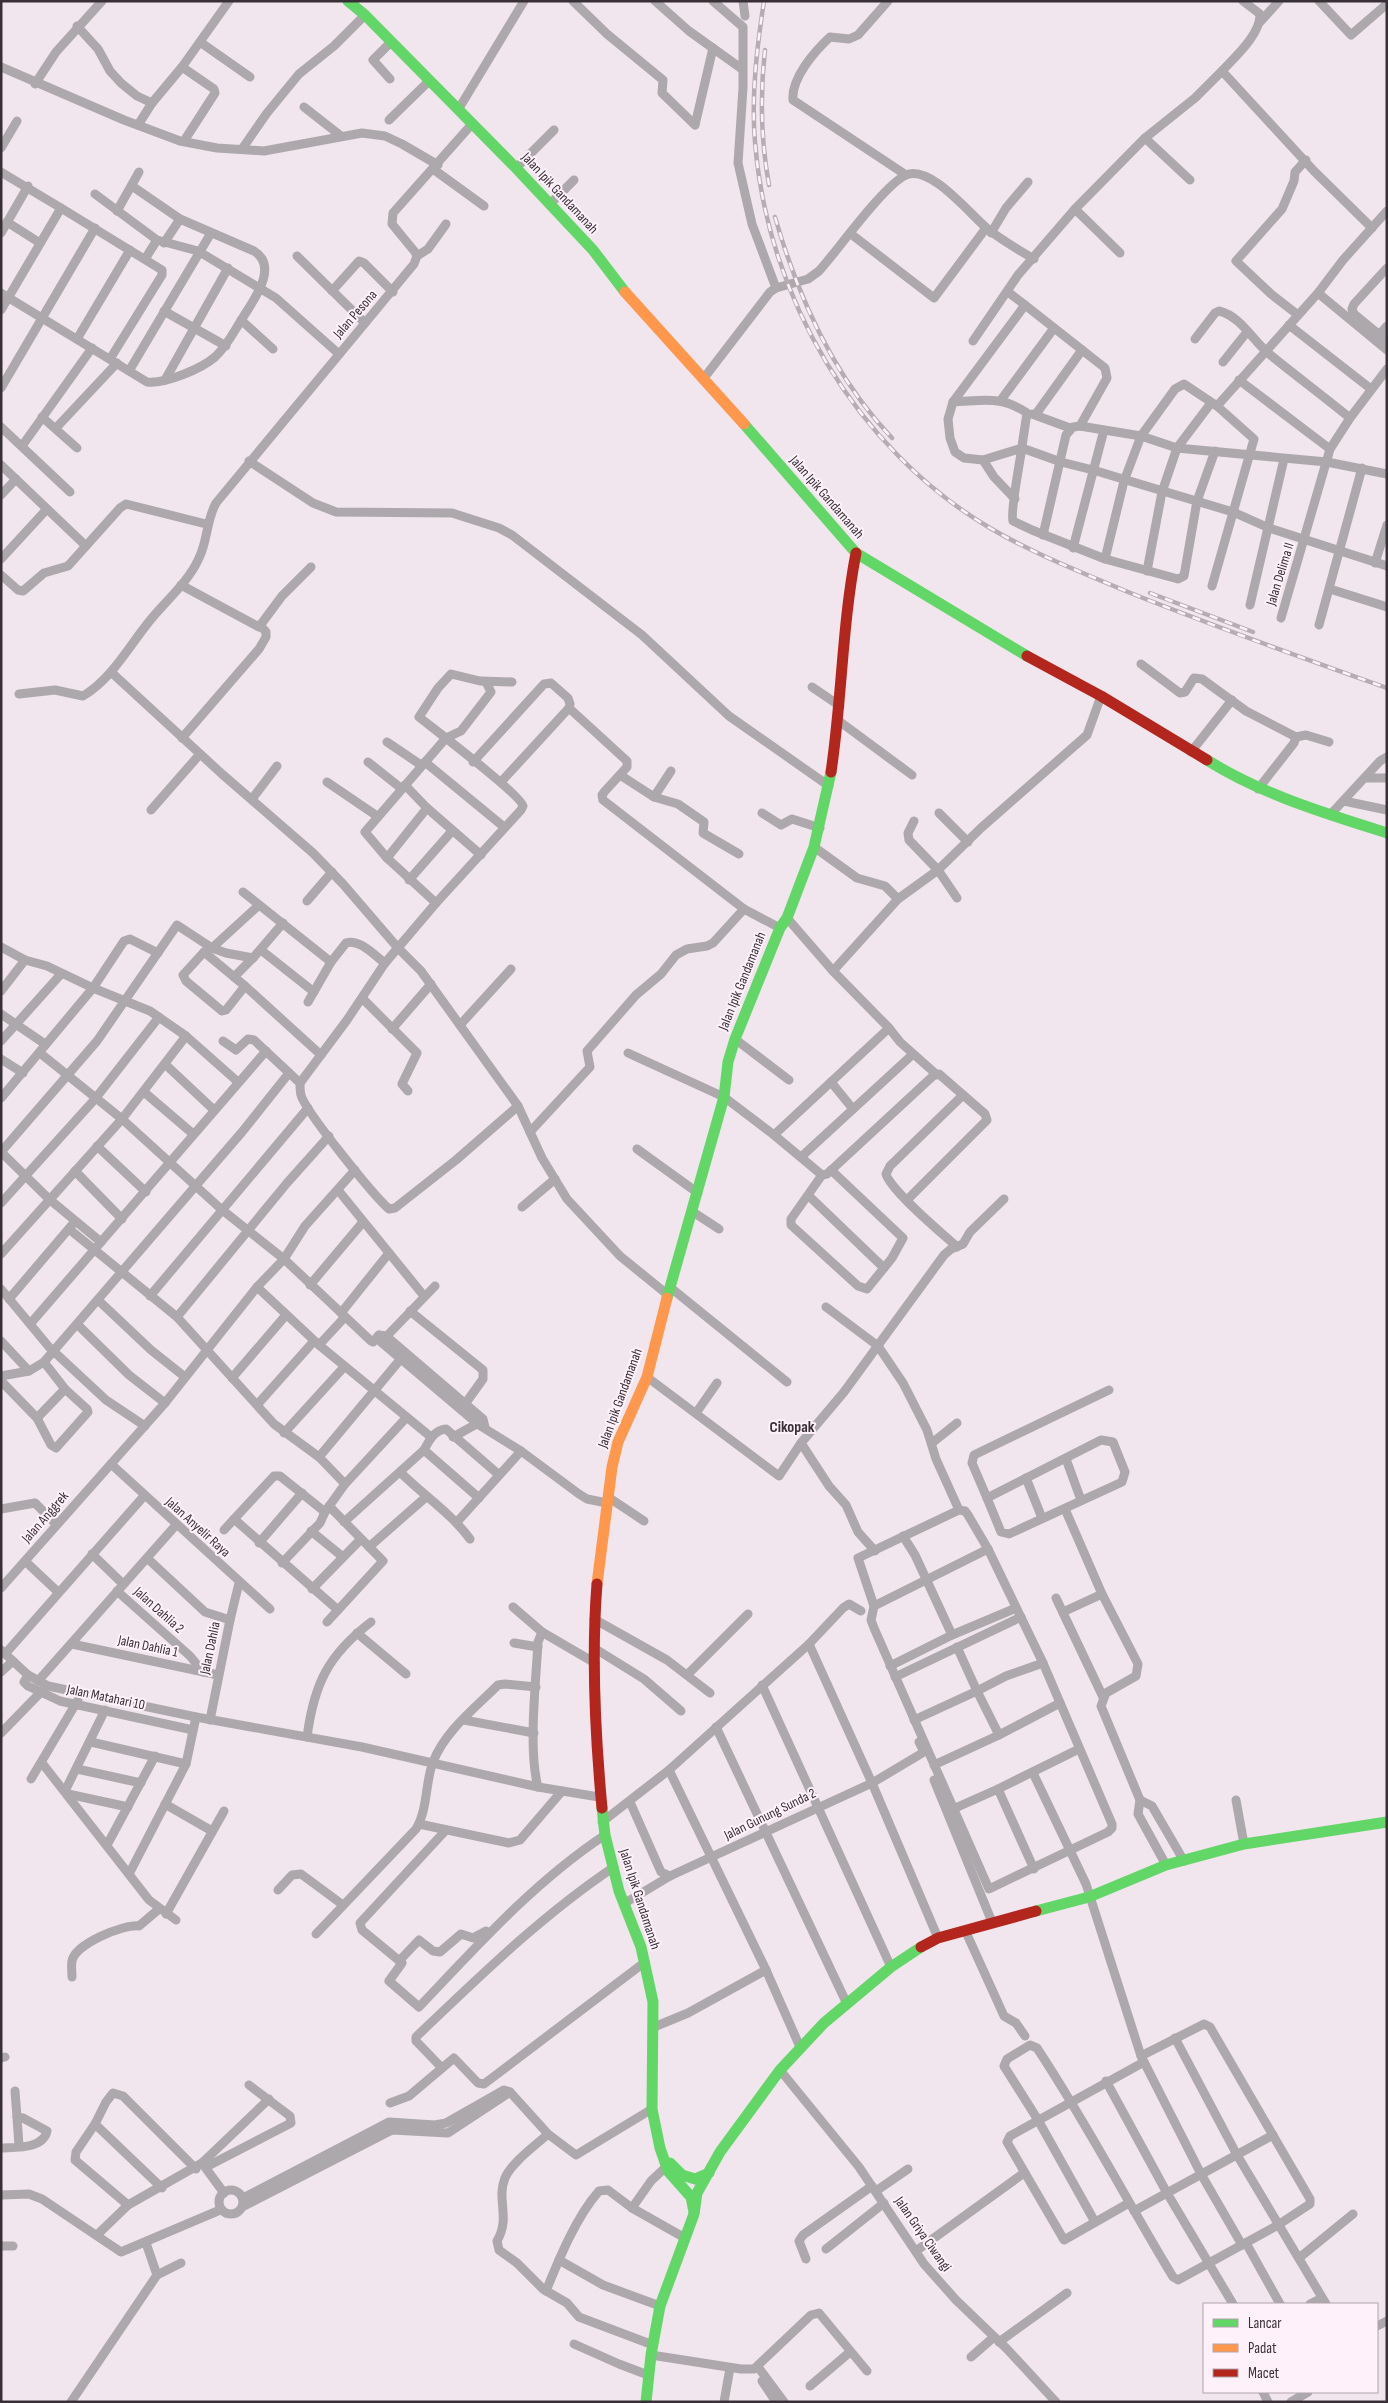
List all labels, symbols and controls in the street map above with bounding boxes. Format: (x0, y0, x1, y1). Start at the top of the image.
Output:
street label: Jalan Ipik Gandamanah (517, 148, 602, 237)
street label: Jalan Pesona (329, 286, 381, 342)
street label: Jalan Ipik Gandamanah (786, 451, 868, 542)
street label: Jalan Delima II (1262, 541, 1298, 608)
street label: Jalan Ipik Gandamanah (714, 929, 769, 1034)
street label: Jalan Ipik Gandamanah (594, 1346, 646, 1451)
district label: Cikopak (769, 1418, 815, 1437)
street label: Jalan Anggrek (17, 1487, 72, 1547)
street label: Jalan Anyelir Raya (161, 1493, 234, 1561)
street label: Jalan Dahlia 2 (130, 1582, 188, 1637)
street label: Jalan Dahlia (196, 1620, 224, 1677)
street label: Jalan Dahlia 1 (116, 1631, 180, 1661)
street label: Jalan Matahari 10 (65, 1680, 146, 1714)
street label: Jalan Gunung Sunda 2 (720, 1784, 819, 1844)
street label: Jalan Ipik Gandamanah (615, 1846, 664, 1951)
street label: Jalan Griya Ciwangi (890, 2192, 955, 2275)
legend (1203, 2303, 1378, 2393)
text: Lancar (1248, 2314, 1282, 2333)
text: Padat (1248, 2339, 1277, 2358)
text: Macet (1248, 2364, 1280, 2383)

